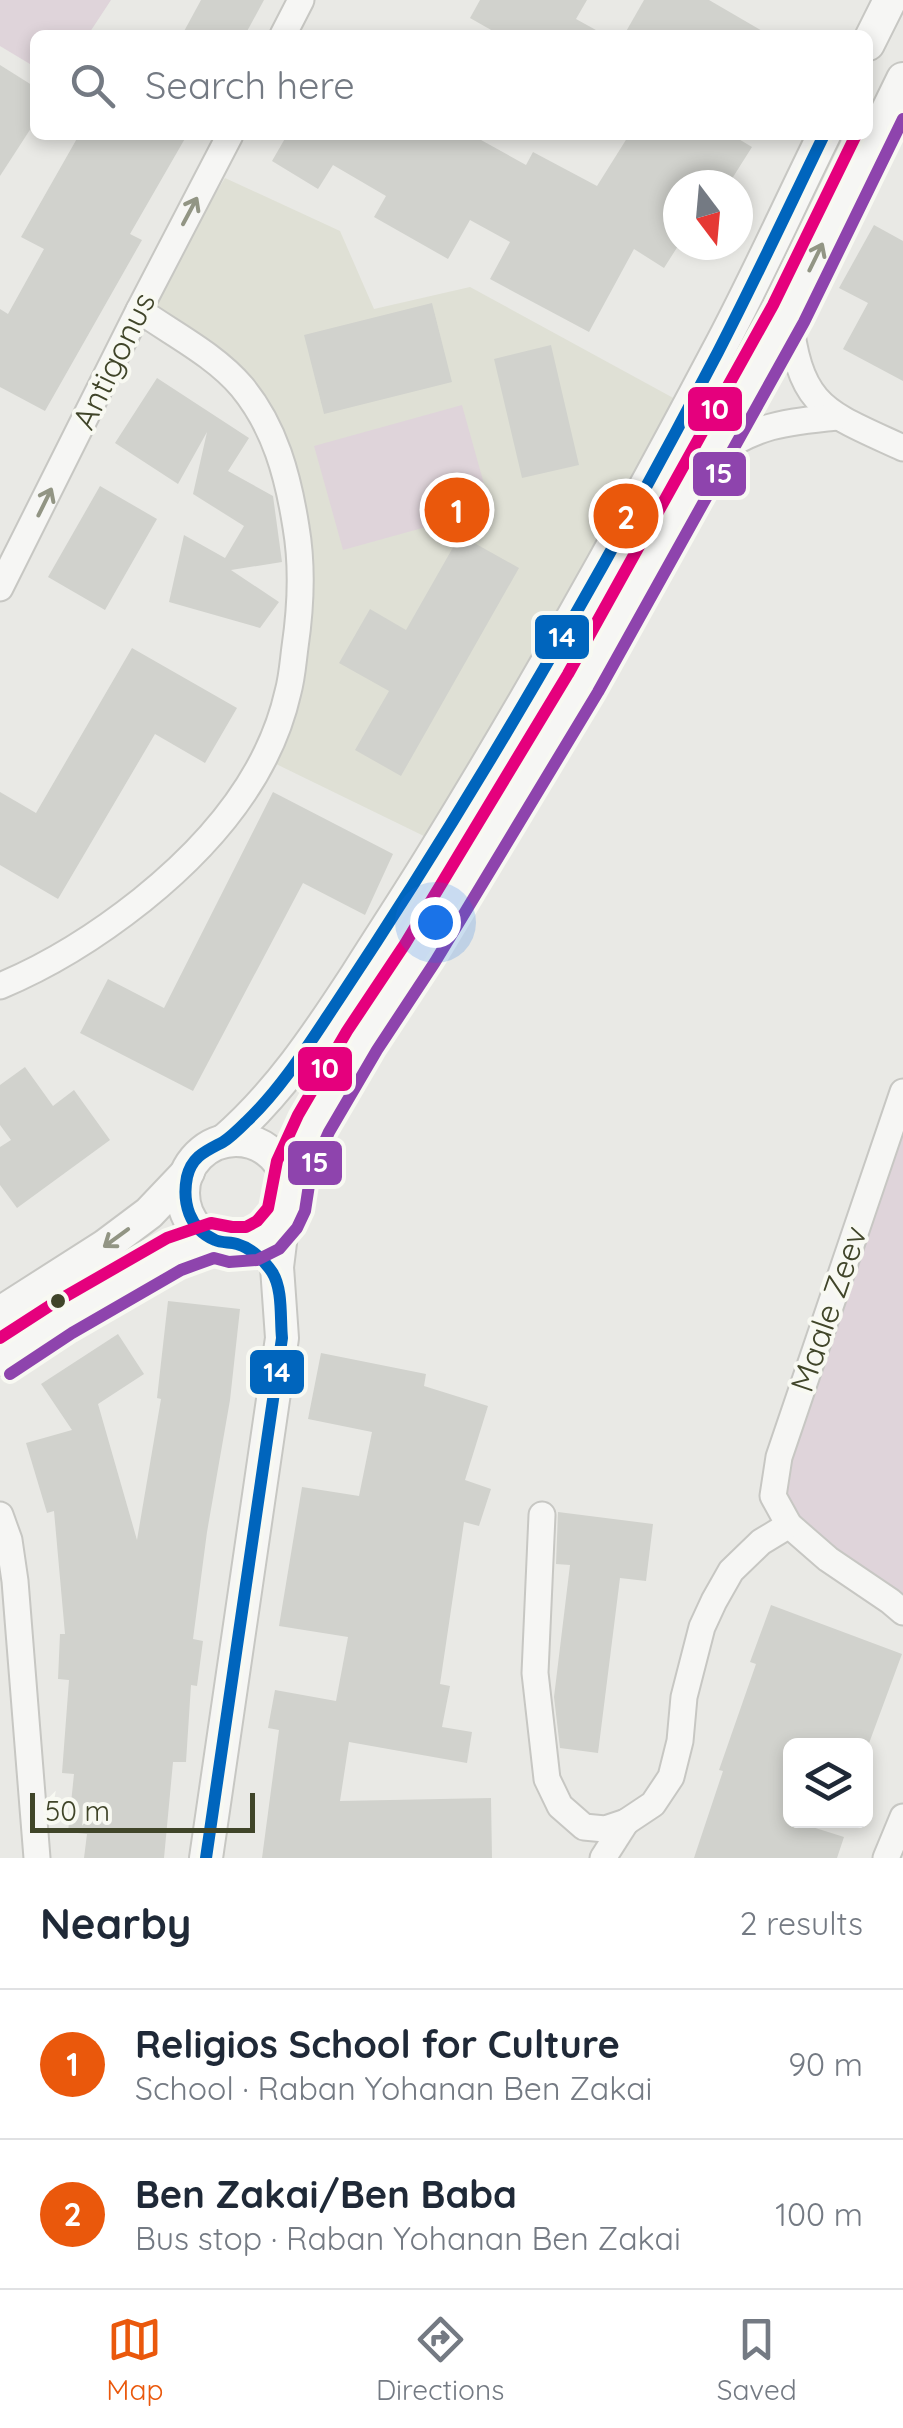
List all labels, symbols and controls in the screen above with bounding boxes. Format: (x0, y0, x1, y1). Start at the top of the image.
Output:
search box (30, 30, 873, 140)
icon: search (65, 58, 120, 113)
text: Search here (145, 61, 355, 109)
north arrow (663, 170, 753, 260)
one-way arrow (181, 197, 201, 227)
one-way arrow (808, 243, 827, 273)
street label: Antigonus (63, 286, 163, 436)
line badge: 10 (686, 385, 744, 433)
text: 10 (701, 391, 729, 426)
line badge: 15 (691, 450, 748, 498)
text: 15 (705, 455, 733, 490)
pin: 1 (424, 472, 490, 548)
pin: 2 (594, 478, 658, 554)
one-way arrow (36, 487, 55, 517)
line badge: 14 (533, 613, 591, 661)
text: 14 (548, 619, 576, 654)
your location (410, 897, 461, 948)
line badge: 10 (296, 1045, 354, 1093)
text: 10 (311, 1050, 339, 1085)
line badge: 15 (286, 1139, 344, 1187)
text: 15 (301, 1144, 329, 1179)
street label: Maale Zeev (781, 1220, 875, 1397)
one-way arrow (103, 1227, 130, 1248)
unlabelled marker (48, 1291, 68, 1311)
line badge: 14 (248, 1348, 306, 1396)
text: 14 (263, 1354, 291, 1389)
map controls (783, 1738, 873, 1828)
button: layers (783, 1738, 873, 1828)
scale bar (30, 1788, 255, 1832)
text: 50 m (45, 1793, 110, 1828)
text: Nearby (40, 1897, 191, 1950)
text: 2 results (740, 1903, 863, 1943)
text: Religios School for Culture (135, 2020, 620, 2068)
text: 1 (66, 2044, 79, 2084)
text: 90 m (788, 2044, 863, 2084)
text: School · Raban Yohanan Ben Zakai (135, 2068, 652, 2108)
text: Ben Zakai/Ben Baba (135, 2170, 517, 2218)
text: 2 (63, 2194, 82, 2234)
text: 100 m (775, 2194, 863, 2234)
text: Bus stop · Raban Yohanan Ben Zakai (135, 2218, 681, 2258)
tab: Map (106, 2312, 163, 2407)
tab: Directions (376, 2312, 504, 2407)
tab: Saved (717, 2312, 797, 2407)

